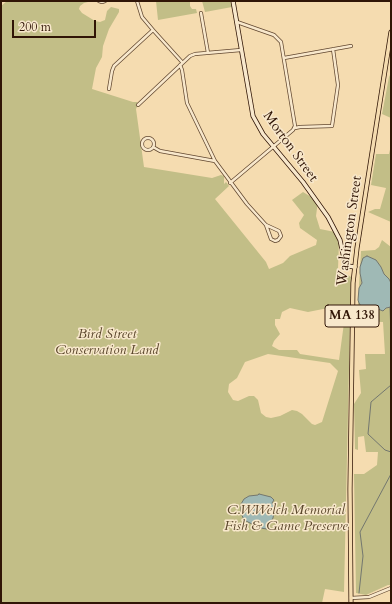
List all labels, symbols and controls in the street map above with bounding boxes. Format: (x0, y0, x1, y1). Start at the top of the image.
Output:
scale bar (14, 12, 98, 38)
text: 200 m (19, 19, 51, 35)
street label: Morton Street (259, 108, 321, 186)
street label: Washington Street (334, 175, 366, 287)
road number: MA 138 (325, 305, 379, 327)
park label: Bird Street Conservation Land (55, 327, 159, 360)
park label: C.W.Welch Memorial Fish & Game Preserve (224, 503, 348, 536)

